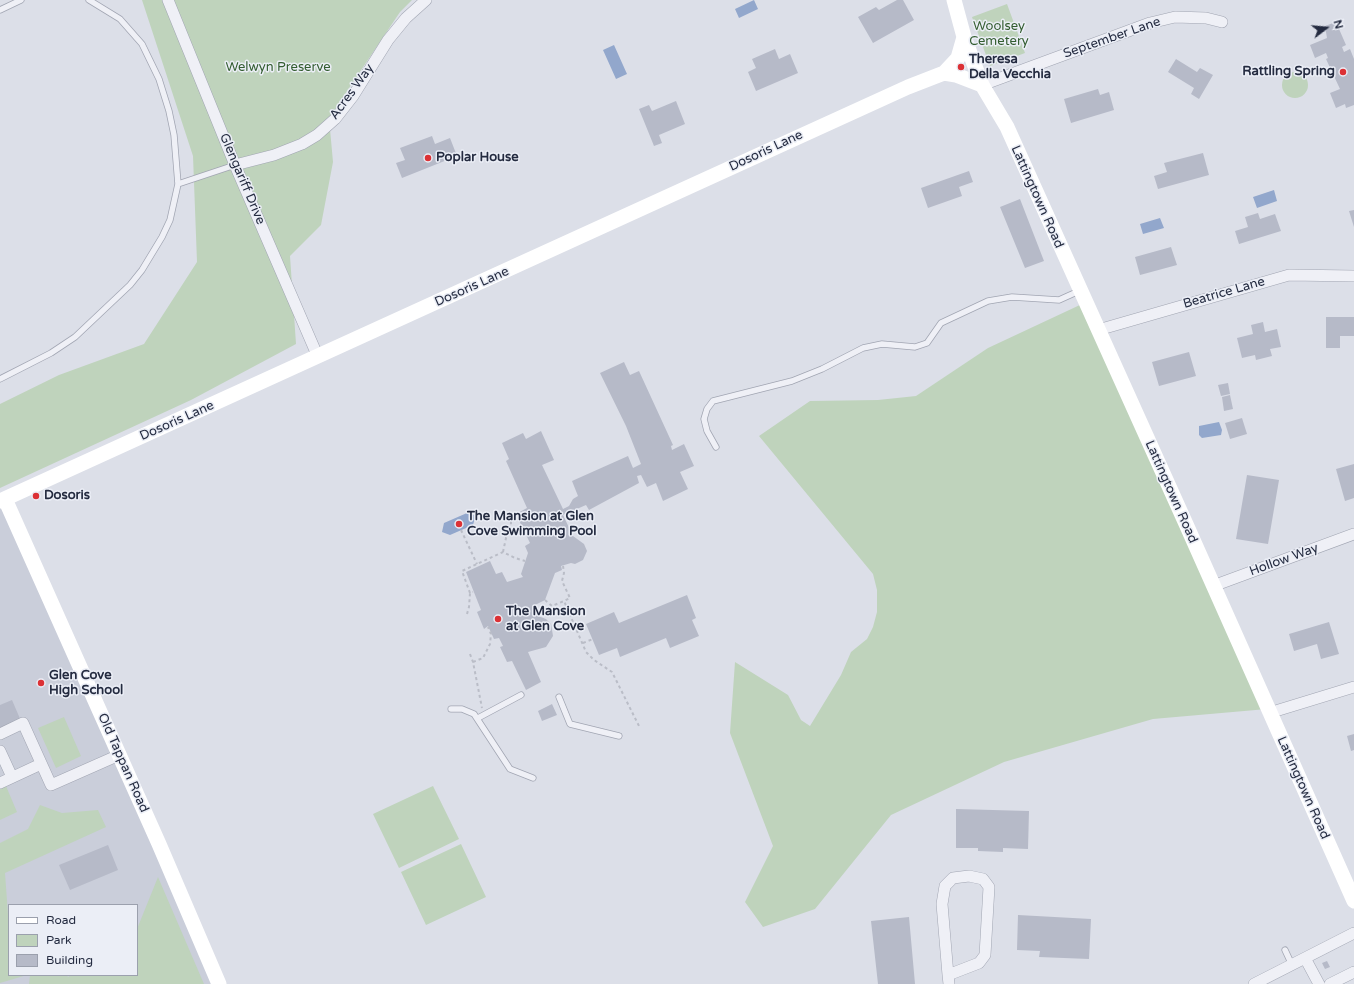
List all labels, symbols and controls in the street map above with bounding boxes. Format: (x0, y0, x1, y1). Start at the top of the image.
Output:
north arrow (1306, 8, 1346, 48)
street label: September Lane (1061, 14, 1163, 62)
park label: Woolsey Cemetery (969, 19, 1029, 50)
text: N (1331, 19, 1345, 31)
place label: Theresa Della Vecchia (969, 52, 1051, 83)
park label: Welwyn Preserve (225, 60, 331, 76)
street label: Acres Way (327, 61, 377, 123)
marker: Theresa Della Vecchia (956, 62, 966, 72)
place label: Rattling Spring (1242, 64, 1335, 80)
marker: Rattling Spring (1338, 67, 1348, 77)
street label: Dosoris Lane (727, 127, 805, 175)
street label: Glengariff Drive (216, 131, 268, 227)
street label: Lattingtown Road (1007, 143, 1067, 251)
place label: Poplar House (436, 150, 519, 166)
marker: Poplar House (423, 153, 433, 163)
street label: Dosoris Lane (433, 264, 511, 310)
street label: Beatrice Lane (1181, 274, 1267, 312)
street label: Dosoris Lane (138, 398, 216, 444)
street label: Lattingtown Road (1141, 438, 1201, 546)
place label: Dosoris (44, 488, 90, 504)
marker: Dosoris (31, 491, 41, 501)
place label: The Mansion at Glen Cove Swimming Pool (467, 509, 597, 540)
marker: The Mansion at Glen Cove Swimming Pool (454, 519, 464, 529)
street label: Hollow Way (1247, 540, 1321, 580)
place label: The Mansion at Glen Cove (506, 604, 586, 635)
marker: The Mansion at Glen Cove (493, 614, 503, 624)
place label: Glen Cove High School (49, 668, 123, 699)
marker: Glen Cove High School (36, 678, 46, 688)
street label: Old Tappan Road (94, 711, 152, 815)
street label: Lattingtown Road (1273, 734, 1333, 842)
legend (8, 904, 138, 976)
text: Road (46, 913, 76, 927)
text: Park (46, 933, 72, 947)
text: Building (46, 953, 93, 967)

